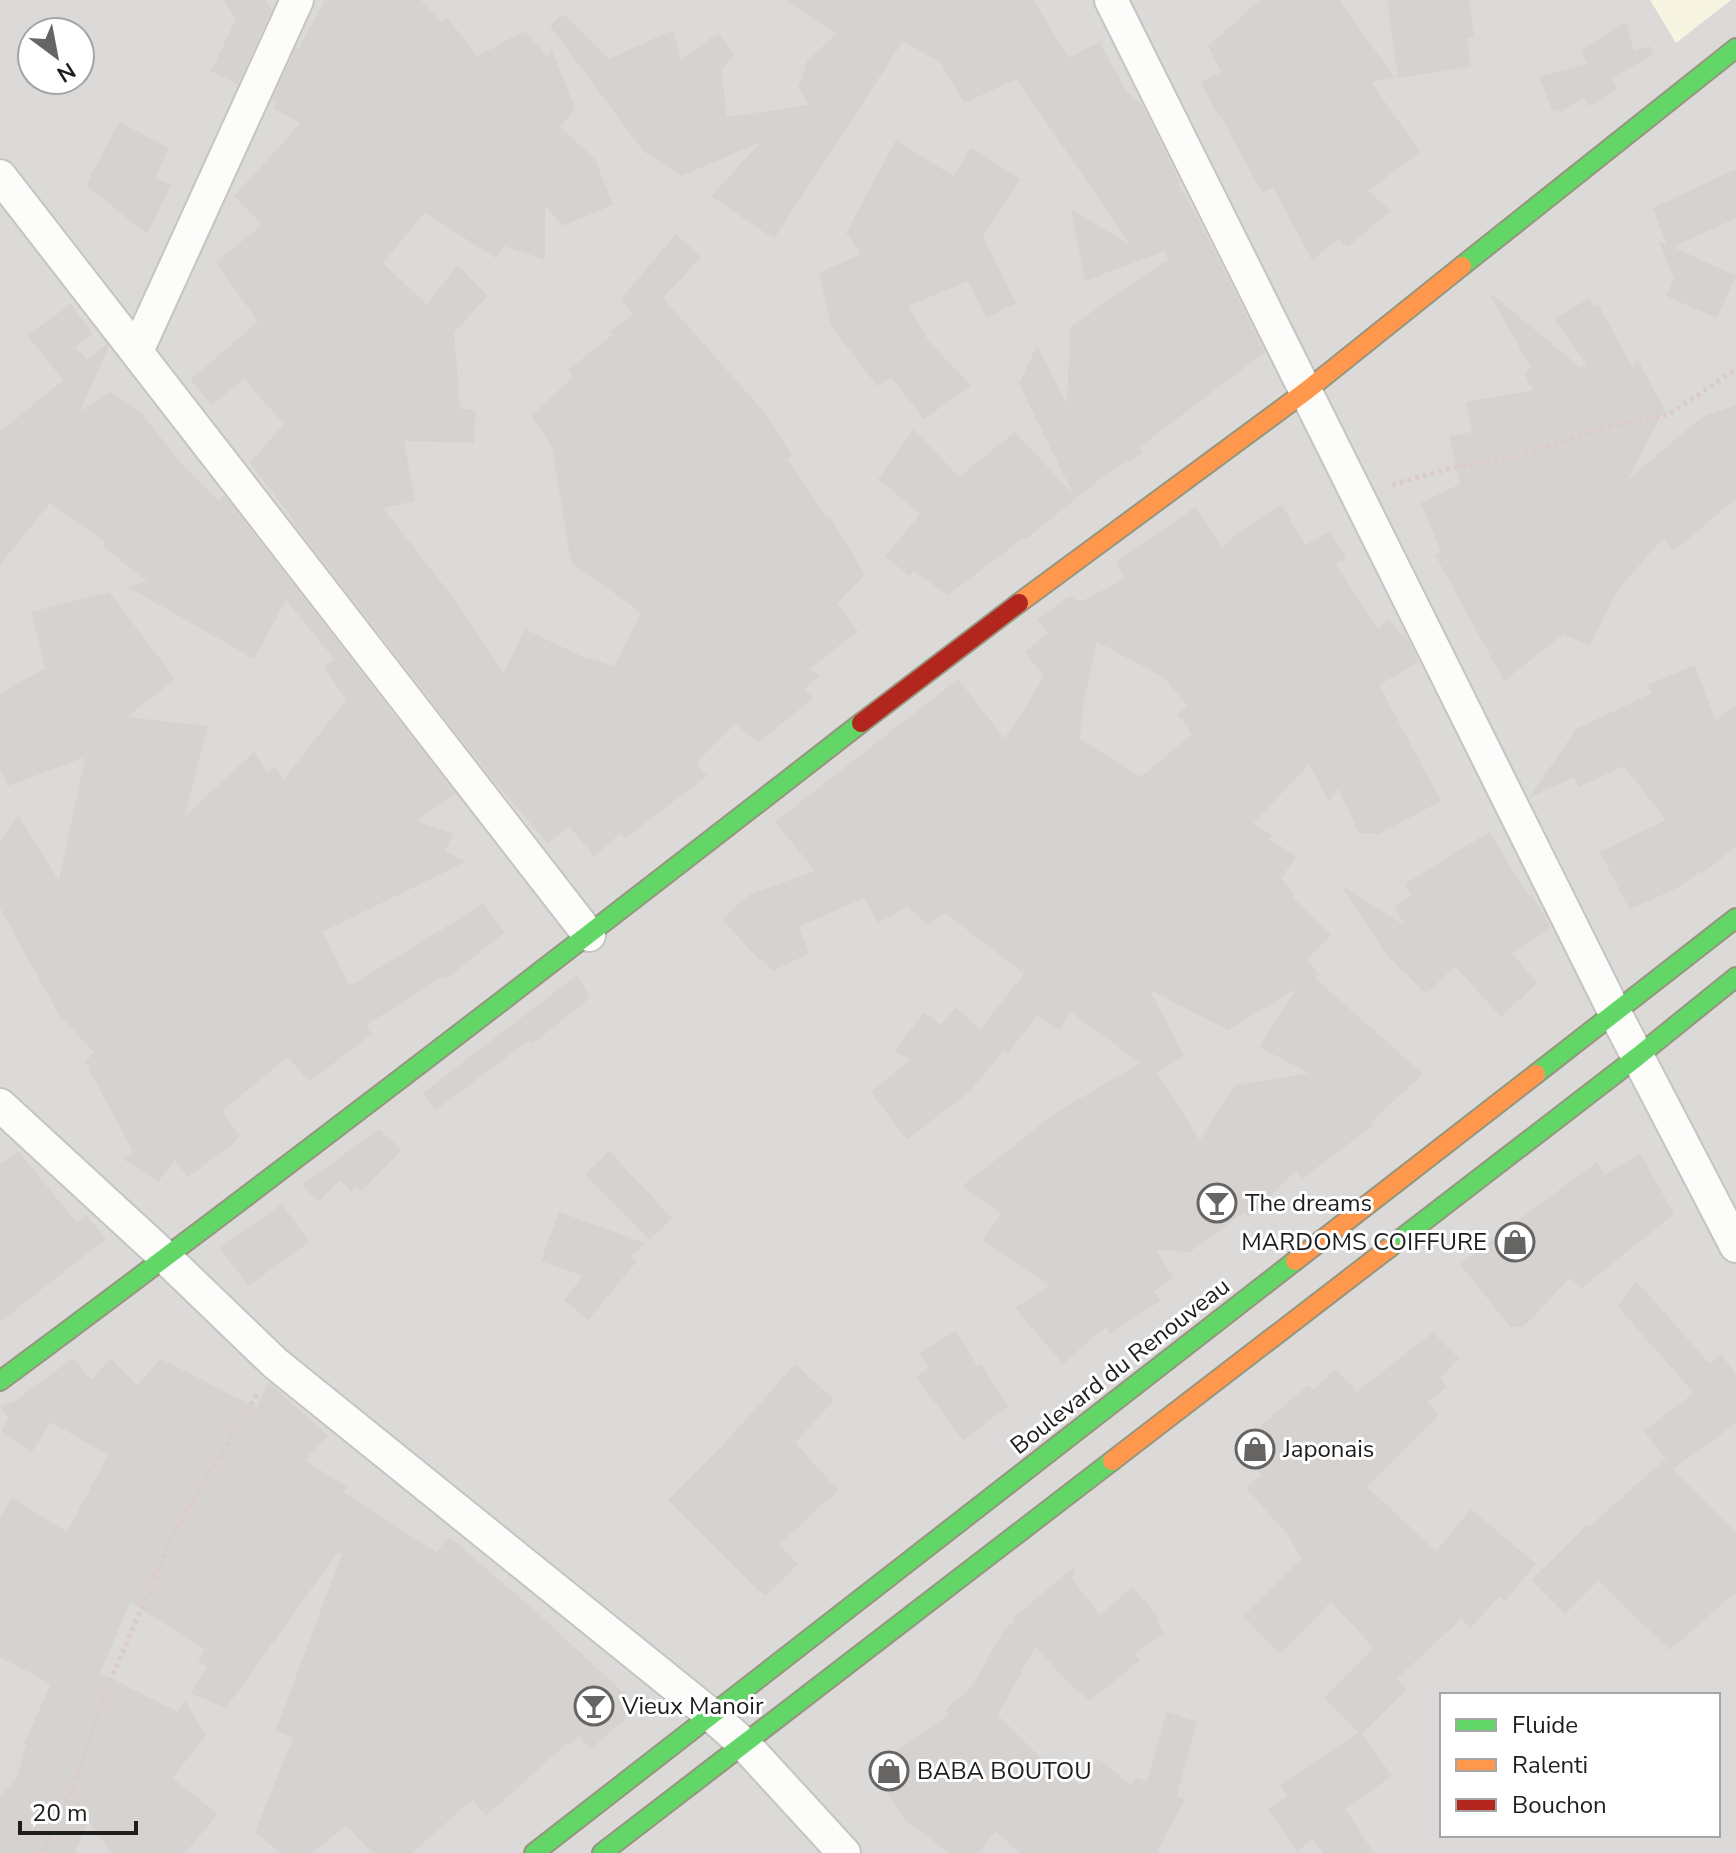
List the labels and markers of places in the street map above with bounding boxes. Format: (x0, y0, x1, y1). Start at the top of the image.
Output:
bar icon: The dreams (1196, 1182, 1238, 1224)
place label: The dreams (1245, 1187, 1372, 1219)
shop icon: MARDOMS COIFFURE (1494, 1221, 1536, 1263)
place label: MARDOMS COIFFURE (1241, 1226, 1487, 1258)
shop icon: Japonais (1234, 1428, 1276, 1470)
place label: Japonais (1282, 1433, 1374, 1465)
bar icon: Vieux Manoir (573, 1685, 615, 1727)
place label: Vieux Manoir (621, 1690, 764, 1722)
shop icon: BABA BOUTOU (868, 1750, 910, 1792)
place label: BABA BOUTOU (917, 1755, 1092, 1787)

